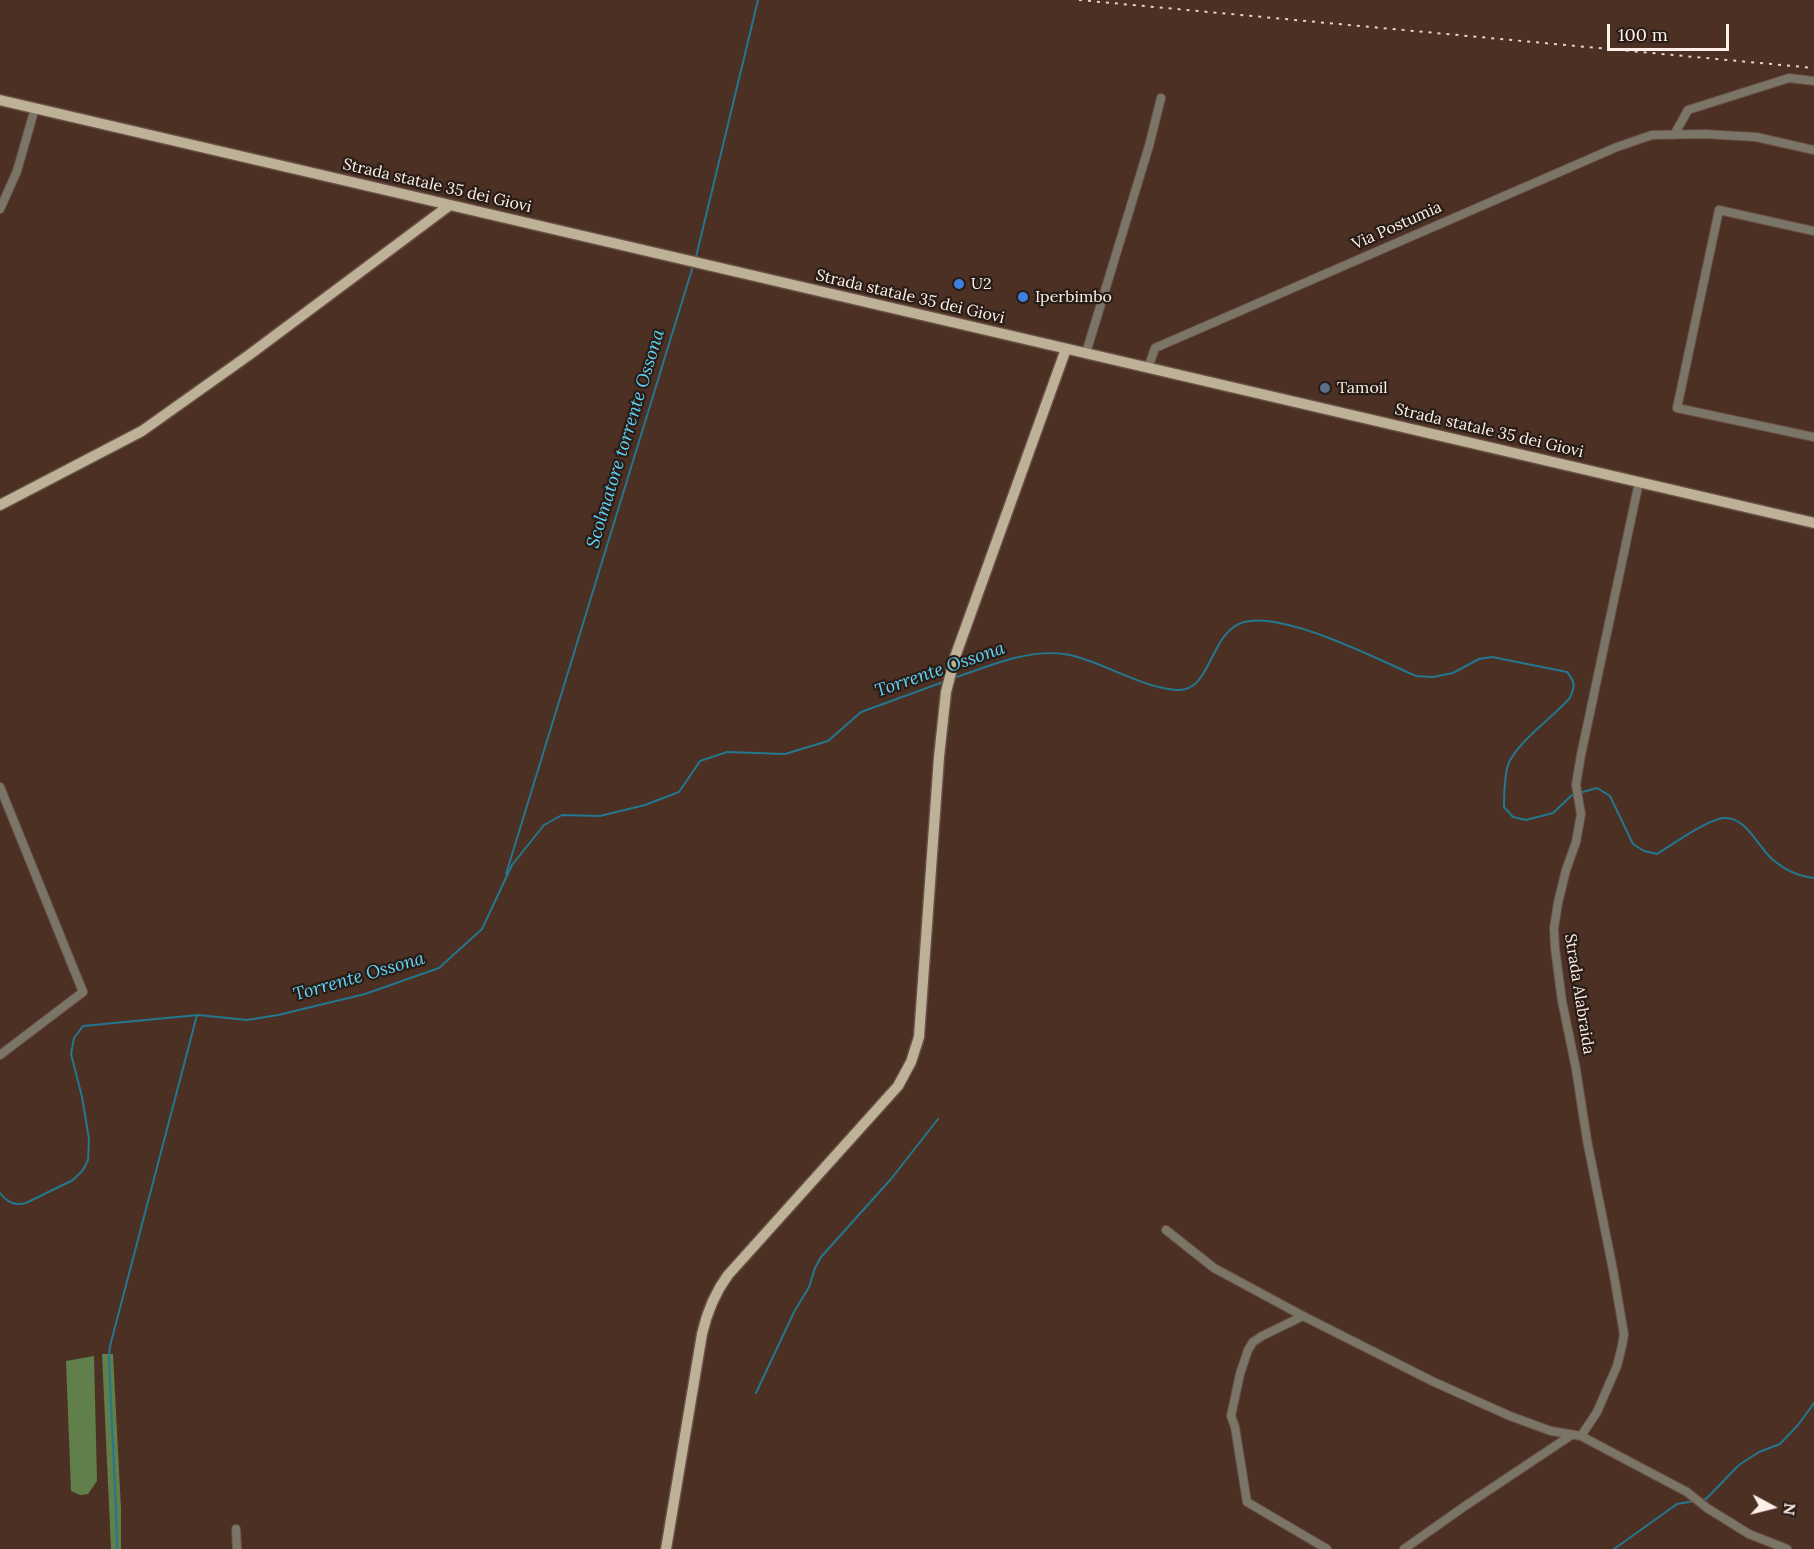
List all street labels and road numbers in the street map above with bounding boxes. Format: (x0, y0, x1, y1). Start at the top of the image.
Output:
street label: Strada statale 35 dei Giovi (341, 155, 533, 217)
street label: Via Postumia (1349, 198, 1445, 254)
street label: Strada statale 35 dei Giovi (814, 266, 1006, 328)
street label: Strada statale 35 dei Giovi (1393, 400, 1585, 462)
street label: Strada Alabraida (1560, 932, 1598, 1056)

